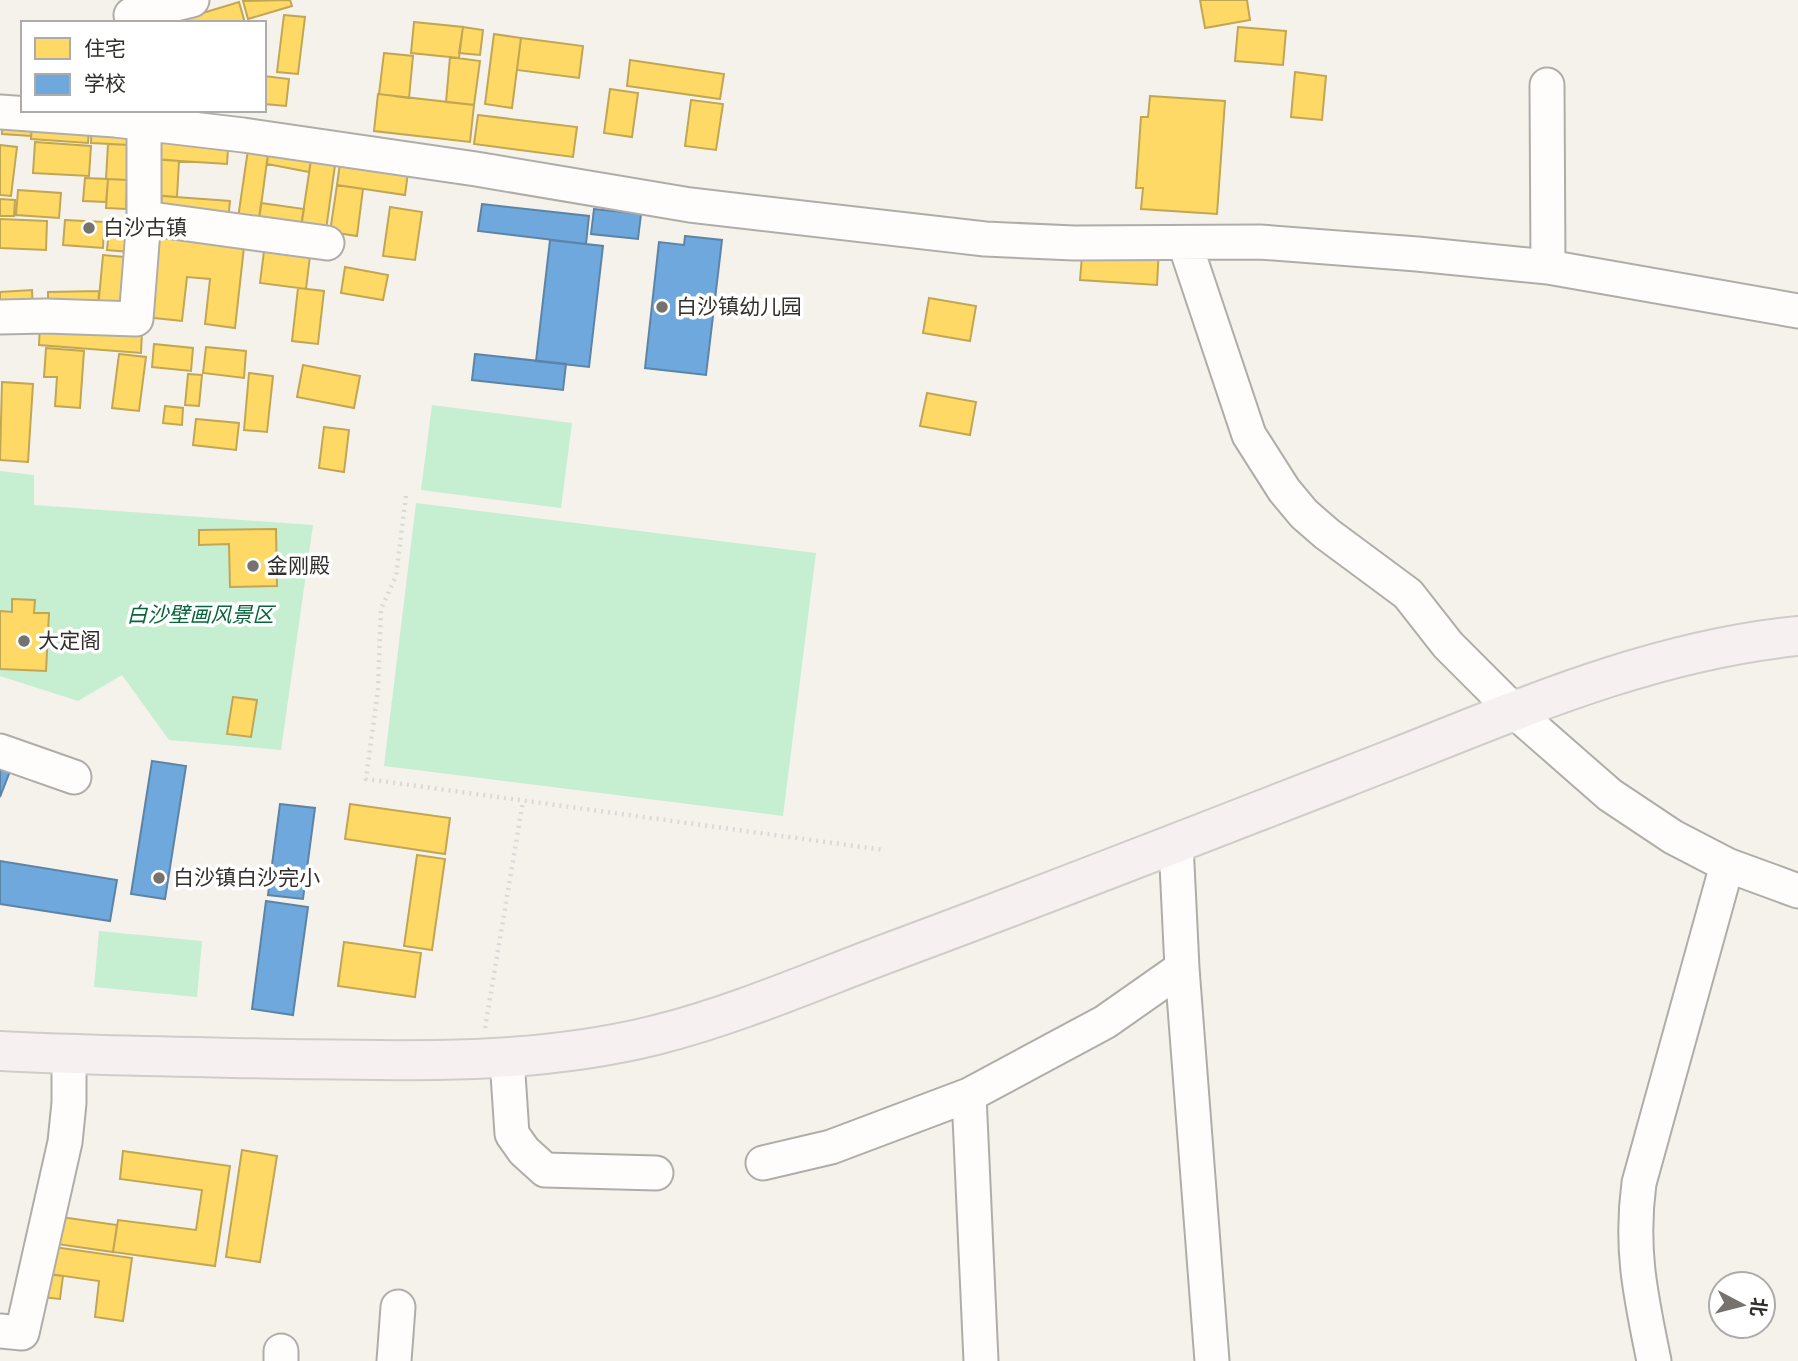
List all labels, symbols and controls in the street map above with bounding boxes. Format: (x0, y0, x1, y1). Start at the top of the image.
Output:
legend (21, 21, 266, 112)
text: 住宅 (84, 34, 126, 62)
text: 学校 (84, 69, 126, 97)
place label: 白沙古镇 (103, 213, 187, 241)
marker: 白沙古镇 (81, 220, 97, 236)
place label: 白沙镇幼儿园 (676, 292, 802, 320)
marker: 白沙镇幼儿园 (654, 299, 670, 315)
place label: 金刚殿 (267, 551, 330, 579)
marker: 金刚殿 (245, 558, 261, 574)
park label: 白沙壁画风景区 (127, 600, 276, 628)
place label: 大定阁 (38, 626, 101, 654)
marker: 大定阁 (16, 633, 32, 649)
place label: 白沙镇白沙完小 (173, 863, 320, 891)
marker: 白沙镇白沙完小 (151, 870, 167, 886)
north arrow (1707, 1270, 1777, 1340)
text: 北 (1745, 1296, 1773, 1318)

